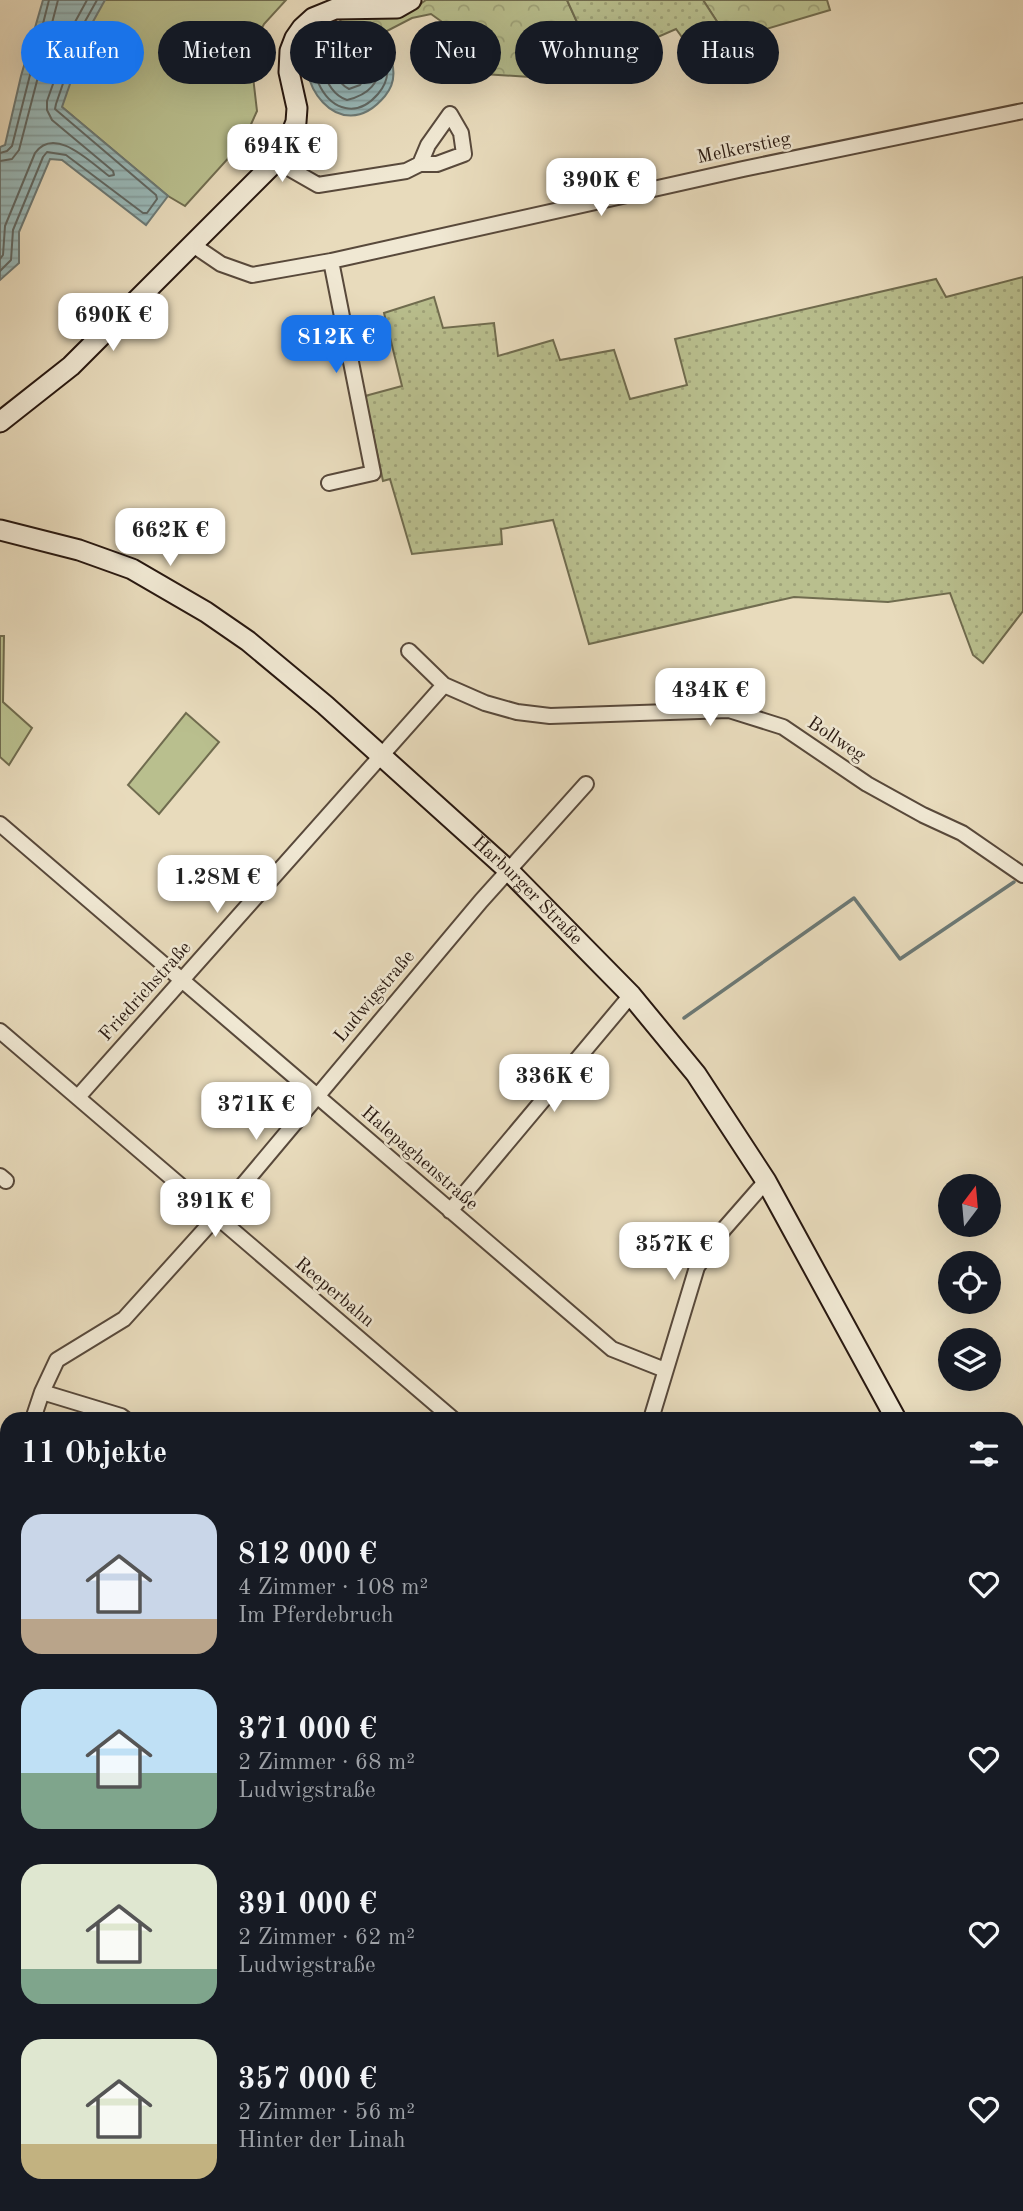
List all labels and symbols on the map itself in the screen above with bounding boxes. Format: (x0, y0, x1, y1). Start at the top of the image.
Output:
pin: 694K € (225, 124, 339, 184)
street label: Melkerstieg (695, 130, 793, 168)
pin: 390K € (544, 158, 658, 218)
pin: 690K € (56, 294, 170, 353)
pin: 812K € (279, 316, 393, 375)
pin: 662K € (113, 508, 227, 568)
pin: 434K € (653, 668, 767, 728)
street label: Bollweg (803, 714, 869, 767)
street label: Harburger Straße (468, 833, 586, 949)
pin: 1.28M € (152, 856, 282, 915)
street label: Friedrichstraße (97, 939, 195, 1045)
street label: Ludwigstraße (331, 947, 419, 1047)
pin: 336K € (497, 1054, 611, 1114)
pin: 371K € (199, 1082, 313, 1142)
street label: Halepaghenstraße (357, 1103, 481, 1215)
north arrow (938, 1174, 1001, 1237)
pin: 391K € (158, 1180, 272, 1239)
pin: 357K € (617, 1222, 731, 1282)
street label: Reeperbahn (291, 1254, 377, 1332)

